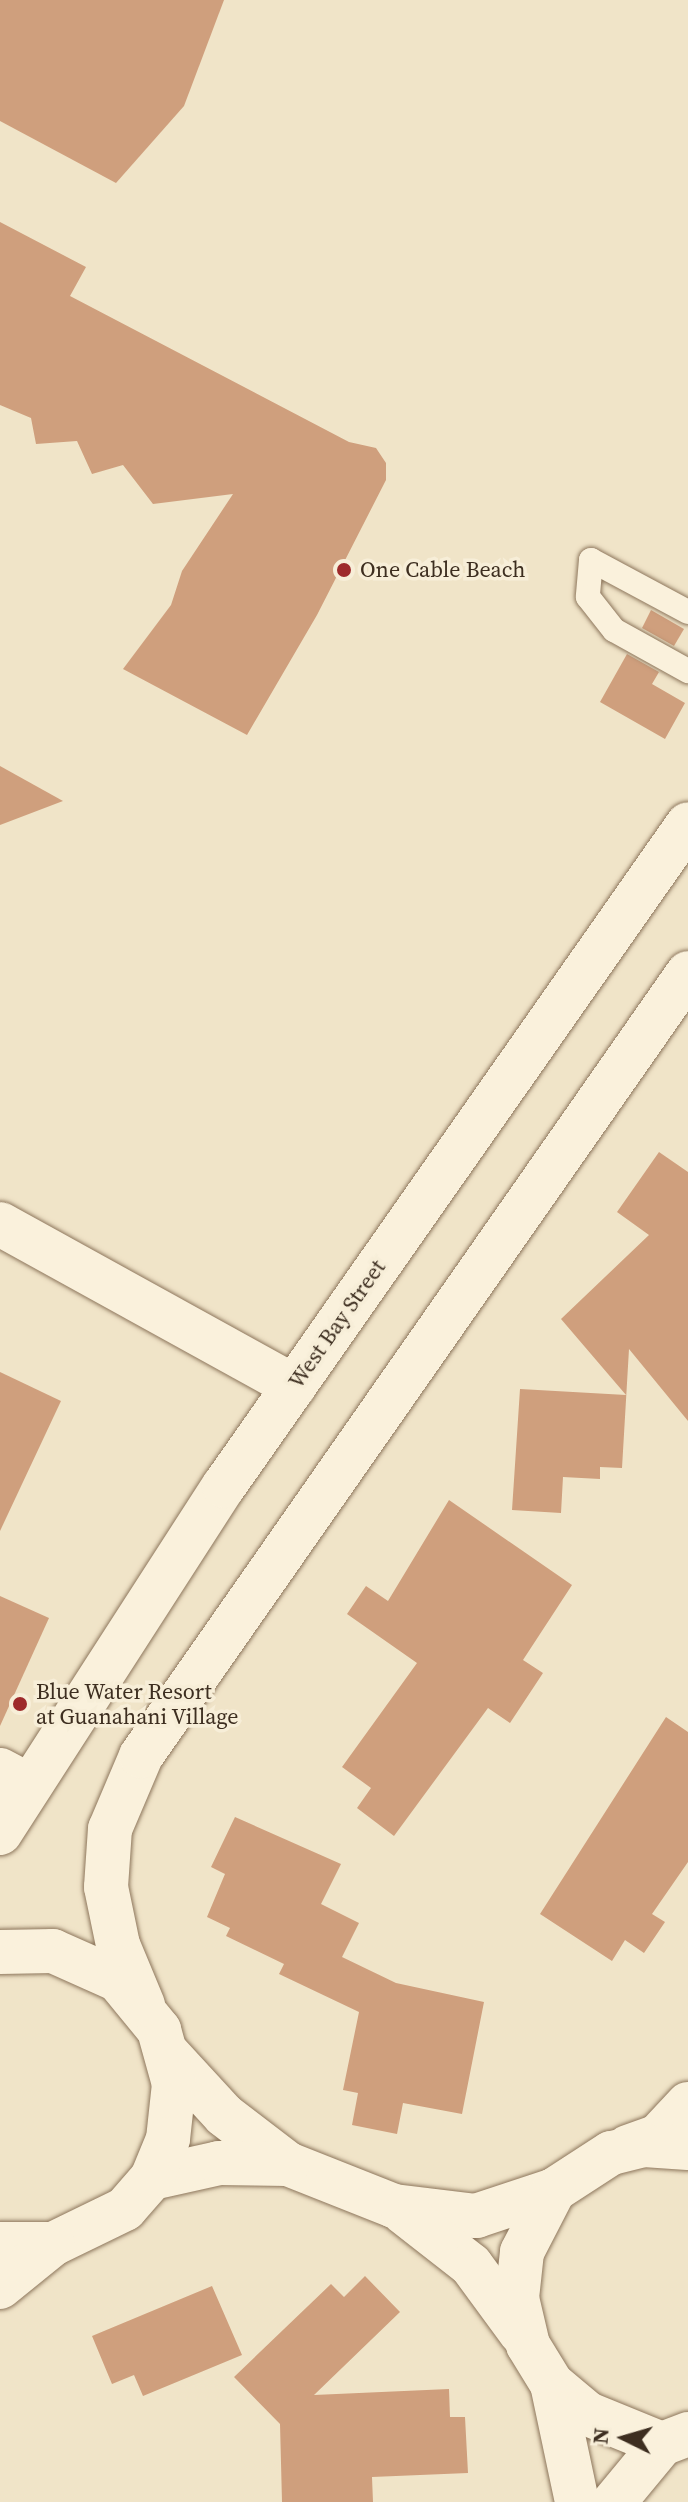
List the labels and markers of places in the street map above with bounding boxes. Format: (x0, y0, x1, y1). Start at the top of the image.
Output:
place label: One Cable Beach (360, 557, 525, 583)
marker: One Cable Beach (335, 561, 353, 579)
place label: Blue Water Resort at Guanahani Village (36, 1678, 239, 1730)
marker: Blue Water Resort at Guanahani Village (11, 1695, 29, 1713)

